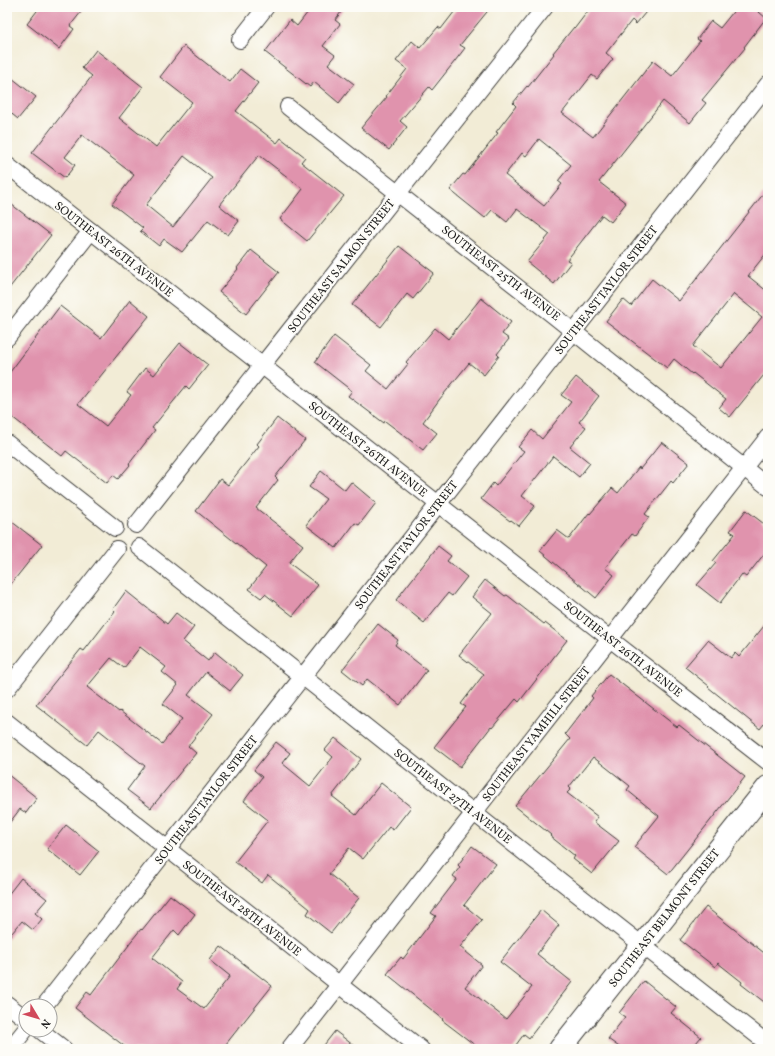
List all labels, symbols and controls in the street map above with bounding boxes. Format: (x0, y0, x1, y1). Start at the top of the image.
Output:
street label: SOUTHEAST SALMON STREET (285, 197, 399, 337)
street label: SOUTHEAST 26TH AVENUE (51, 198, 176, 301)
street label: SOUTHEAST 25TH AVENUE (438, 222, 563, 325)
street label: SOUTHEAST TAYLOR STREET (551, 223, 662, 358)
street label: SOUTHEAST 26TH AVENUE (305, 398, 430, 501)
street label: SOUTHEAST TAYLOR STREET (351, 478, 462, 613)
street label: SOUTHEAST 26TH AVENUE (560, 598, 685, 701)
street label: SOUTHEAST YAMHILL STREET (479, 664, 595, 805)
street label: SOUTHEAST TAYLOR STREET (151, 733, 262, 868)
street label: SOUTHEAST 27TH AVENUE (390, 746, 515, 848)
street label: SOUTHEAST BELMONT STREET (606, 846, 724, 991)
street label: SOUTHEAST 28TH AVENUE (179, 857, 304, 960)
north arrow (18, 998, 58, 1038)
text: N (36, 1015, 53, 1031)

